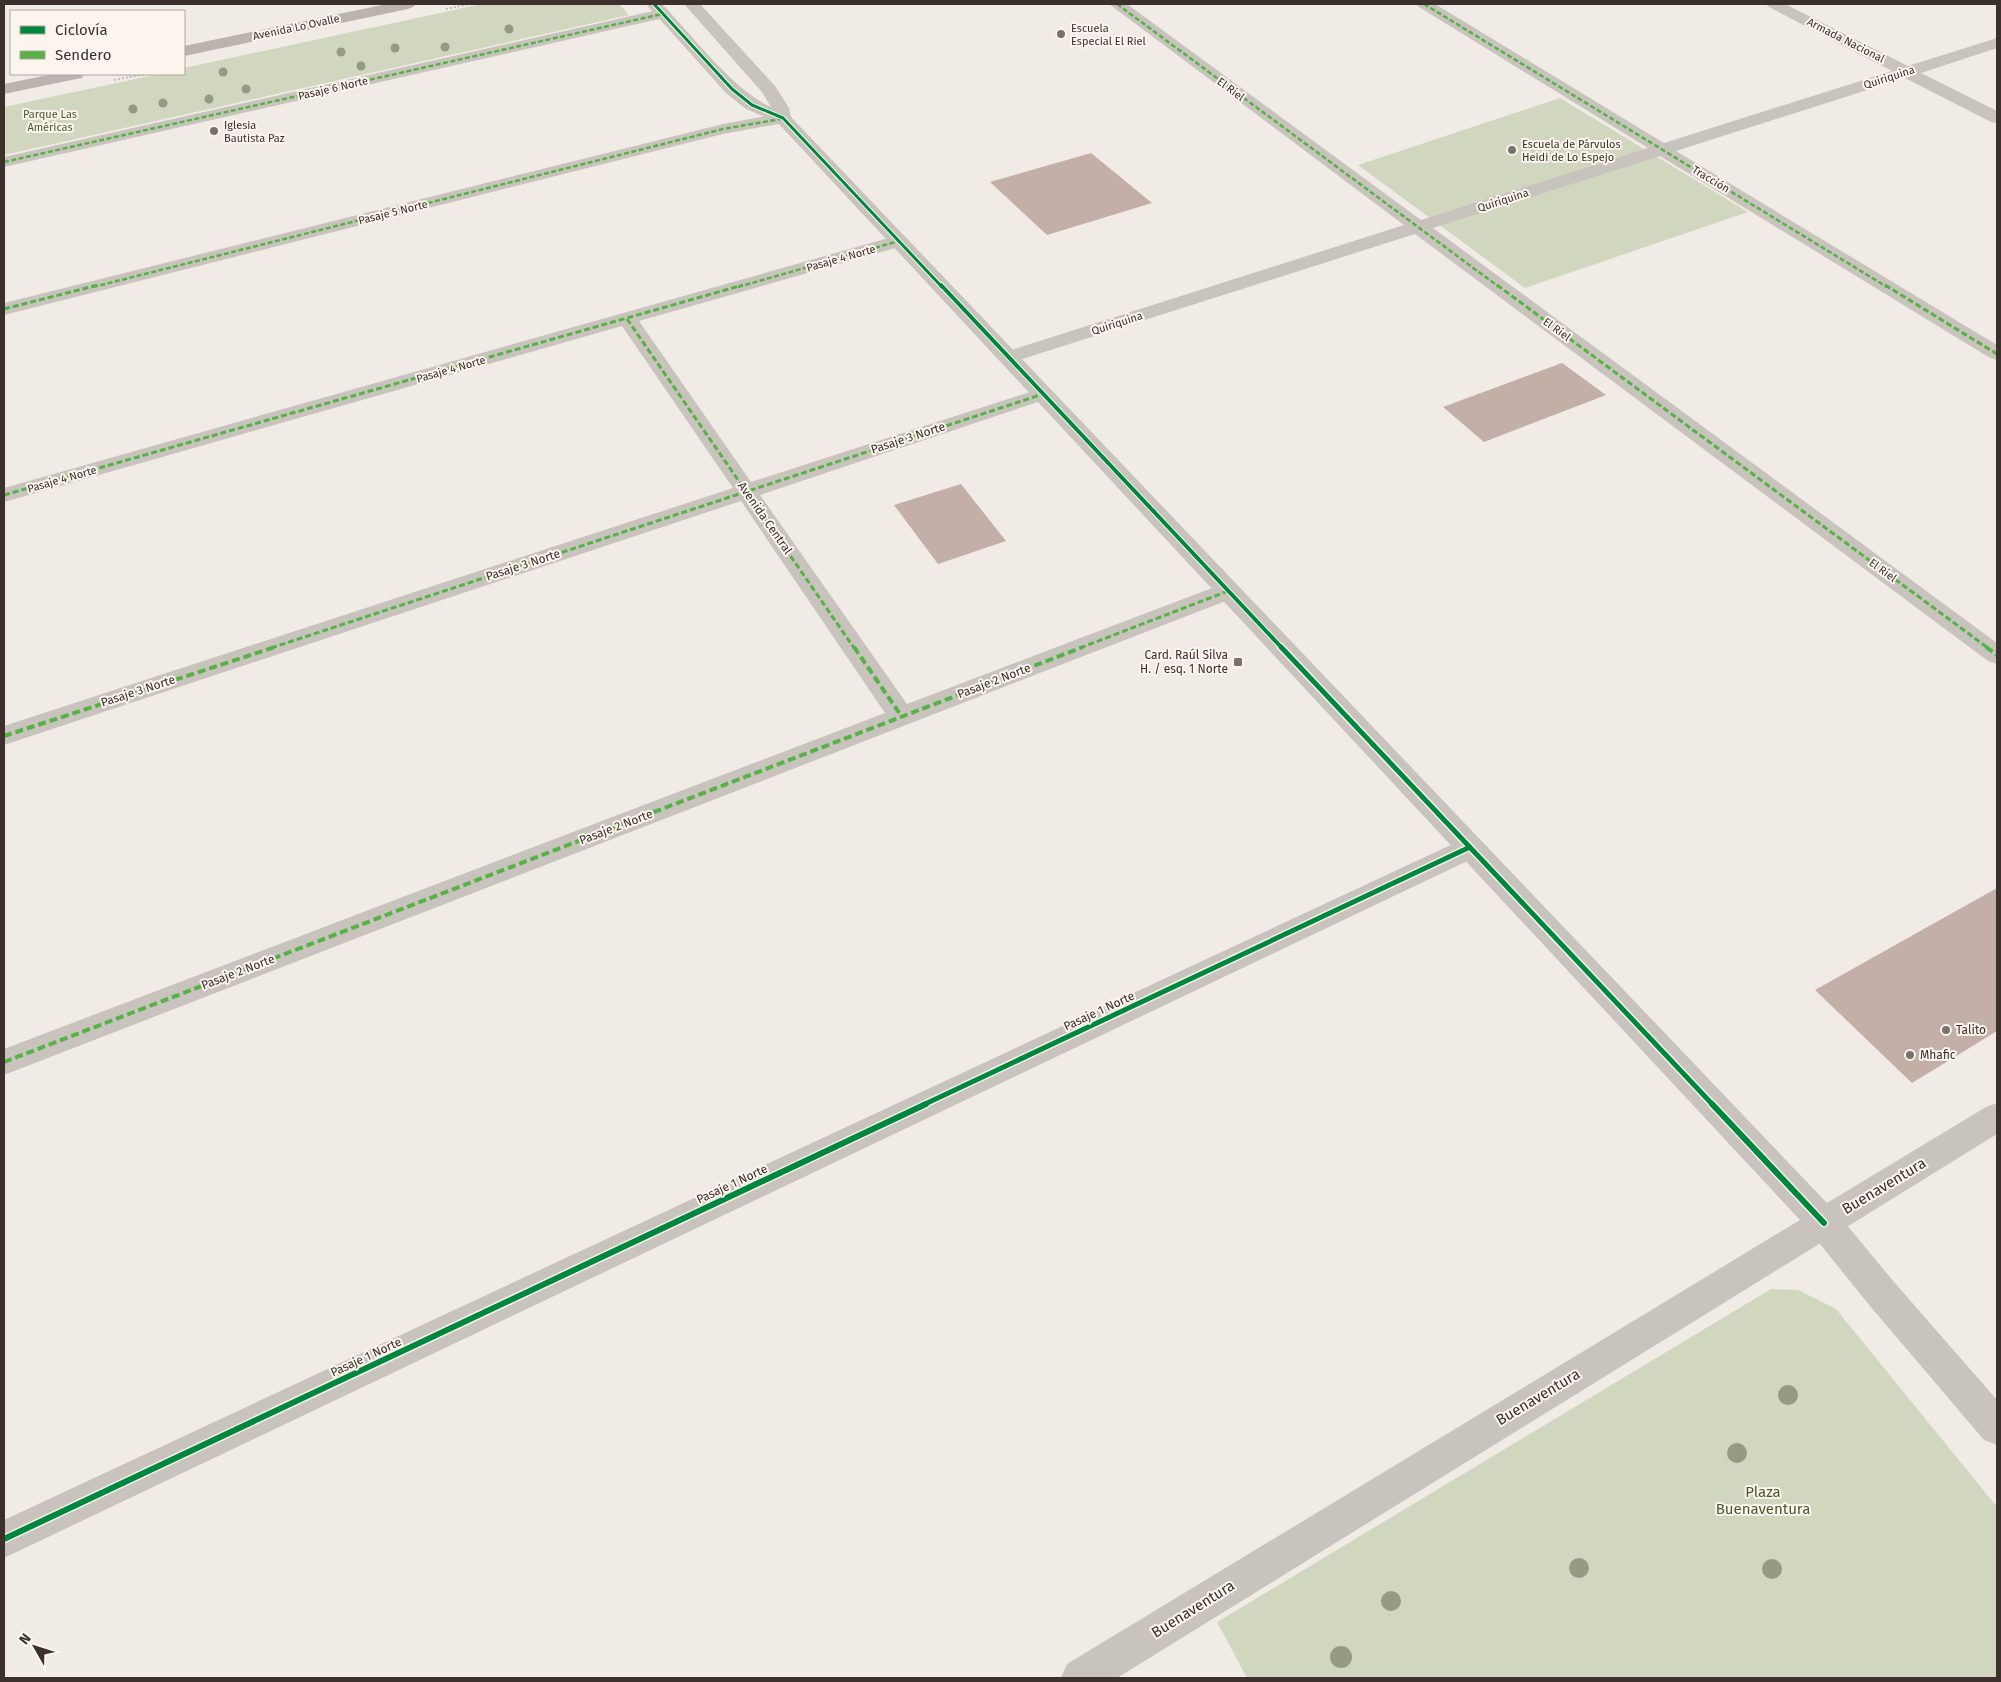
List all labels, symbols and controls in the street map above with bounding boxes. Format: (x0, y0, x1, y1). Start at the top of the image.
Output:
legend (10, 10, 185, 75)
street label: Avenida Lo Ovalle (252, 12, 341, 43)
street label: Armada Nacional (1805, 15, 1887, 66)
text: Ciclovía (55, 21, 108, 39)
place label: Escuela Especial El Riel (1071, 22, 1146, 48)
marker: Escuela Especial El Riel (1055, 28, 1067, 40)
text: Sendero (55, 46, 111, 64)
street label: Quiriquina (1862, 63, 1916, 92)
street label: Pasaje 6 Norte (297, 74, 369, 103)
street label: El Riel (1214, 75, 1247, 104)
park label: Parque Las Américas (23, 108, 77, 134)
place label: Iglesia Bautista Paz (224, 119, 285, 145)
marker: Iglesia Bautista Paz (208, 125, 220, 137)
place label: Escuela de Párvulos Heidi de Lo Espejo (1522, 138, 1621, 164)
marker: Escuela de Párvulos Heidi de Lo Espejo (1506, 144, 1518, 156)
street label: Tracción (1690, 163, 1732, 196)
street label: Quiriquina (1476, 186, 1530, 215)
street label: Pasaje 5 Norte (357, 198, 429, 227)
street label: Pasaje 4 Norte (805, 242, 877, 275)
street label: Quiriquina (1090, 309, 1144, 338)
street label: El Riel (1540, 315, 1573, 344)
street label: Pasaje 4 Norte (415, 353, 487, 386)
street label: Pasaje 3 Norte (869, 419, 947, 457)
street label: Pasaje 4 Norte (26, 463, 98, 496)
street label: Avenida Central (735, 479, 795, 557)
street label: Pasaje 3 Norte (484, 546, 562, 584)
street label: El Riel (1866, 556, 1899, 585)
place label: Card. Raúl Silva H. / esq. 1 Norte (1140, 648, 1228, 676)
marker: Card. Raúl Silva H. / esq. 1 Norte (1232, 656, 1244, 668)
street label: Pasaje 2 Norte (955, 661, 1033, 701)
street label: Pasaje 3 Norte (99, 672, 177, 710)
street label: Pasaje 2 Norte (577, 807, 655, 847)
street label: Pasaje 2 Norte (199, 952, 277, 992)
street label: Pasaje 1 Norte (1061, 988, 1137, 1034)
place label: Talito (1956, 1023, 1986, 1037)
marker: Talito (1940, 1024, 1952, 1036)
place label: Mhafic (1920, 1048, 1956, 1062)
marker: Mhafic (1904, 1049, 1916, 1061)
street label: Buenaventura (1839, 1154, 1929, 1218)
street label: Pasaje 1 Norte (694, 1161, 770, 1207)
street label: Pasaje 1 Norte (328, 1334, 404, 1380)
street label: Buenaventura (1493, 1365, 1583, 1429)
park label: Plaza Buenaventura (1716, 1483, 1810, 1518)
street label: Buenaventura (1148, 1576, 1238, 1642)
north arrow (10, 1622, 60, 1672)
text: N (16, 1630, 35, 1648)

